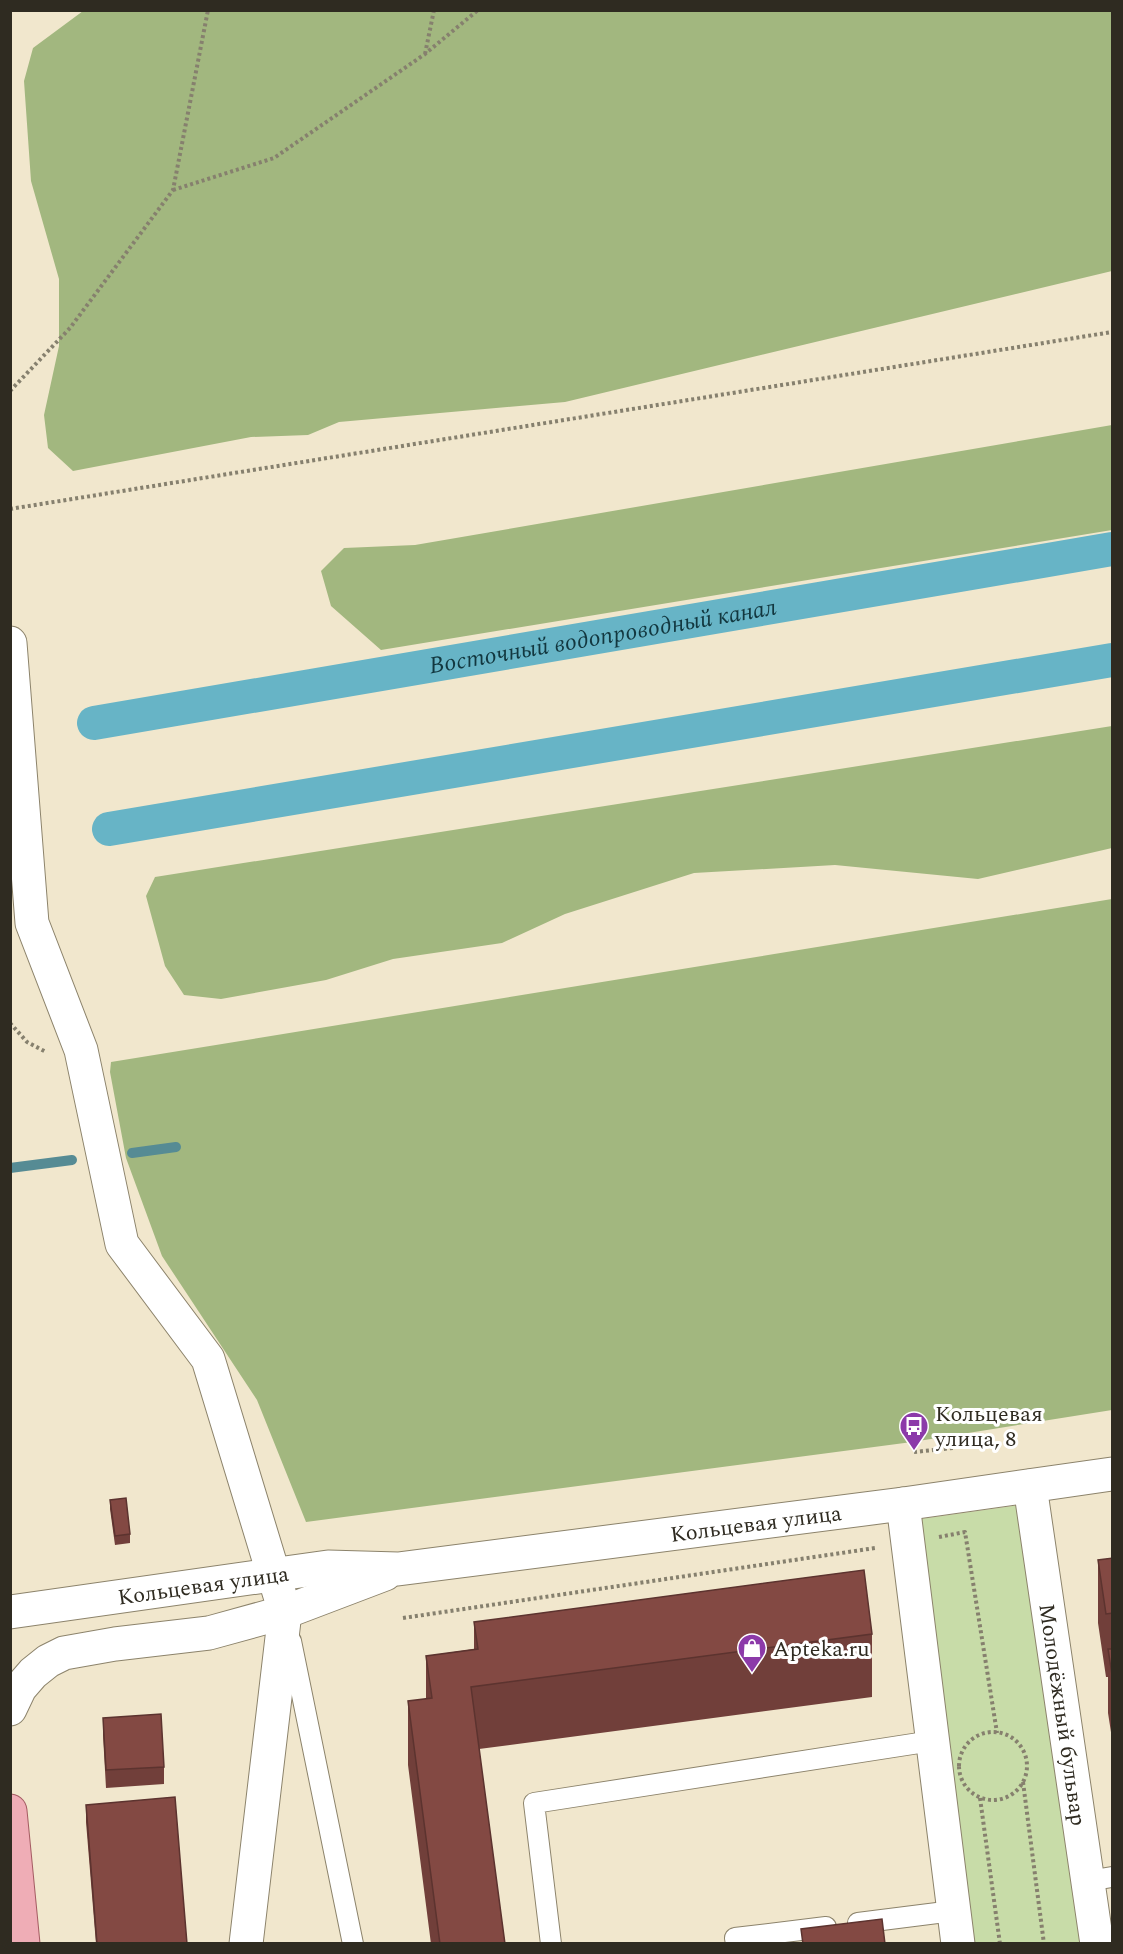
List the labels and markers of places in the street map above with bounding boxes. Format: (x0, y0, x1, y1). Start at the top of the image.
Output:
place label: Кольцевая улица, 8 (934, 1398, 1043, 1456)
bus stop icon: Кольцевая улица, 8 (898, 1410, 930, 1452)
shop icon: Apteka.ru (736, 1632, 768, 1674)
place label: Apteka.ru (773, 1633, 870, 1666)

